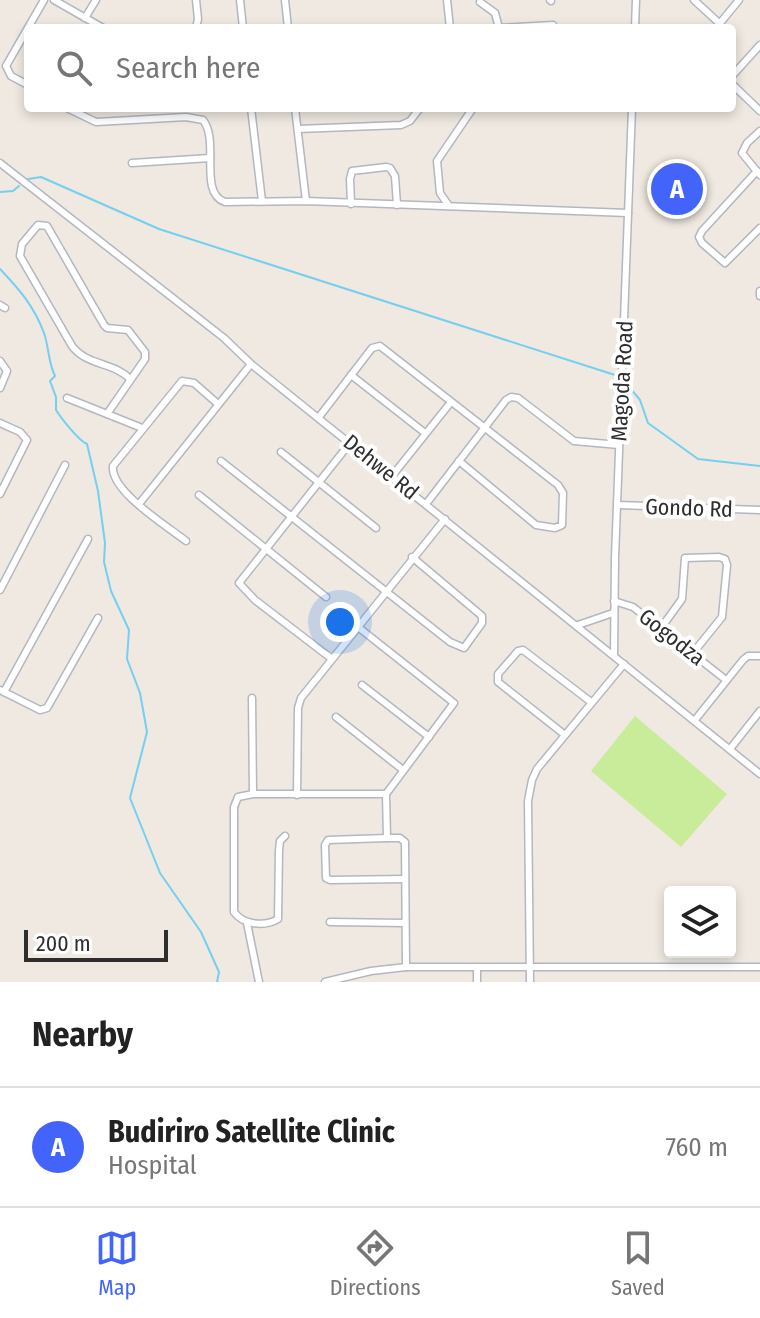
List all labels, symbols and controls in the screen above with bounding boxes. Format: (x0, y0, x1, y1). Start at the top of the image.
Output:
search box (24, 24, 736, 112)
icon: search (52, 46, 96, 90)
text: Search here (116, 50, 261, 86)
pin: A (651, 159, 703, 219)
street label: Magoda Road (605, 320, 639, 442)
street label: Dehwe Rd (338, 428, 424, 506)
street label: Gondo Rd (645, 493, 733, 523)
your location (320, 602, 360, 642)
street label: Gogodza (633, 603, 711, 671)
map controls (664, 886, 736, 958)
button: layers (664, 886, 736, 958)
scale bar (24, 926, 168, 962)
text: 200 m (36, 930, 91, 957)
text: Nearby (32, 1014, 133, 1055)
text: Budiriro Satellite Clinic (108, 1114, 395, 1150)
text: A (51, 1132, 65, 1163)
text: 760 m (666, 1132, 728, 1163)
text: Hospital (108, 1150, 197, 1181)
tab: Map (95, 1226, 139, 1301)
tab: Directions (330, 1226, 421, 1301)
tab: Saved (611, 1226, 665, 1301)

